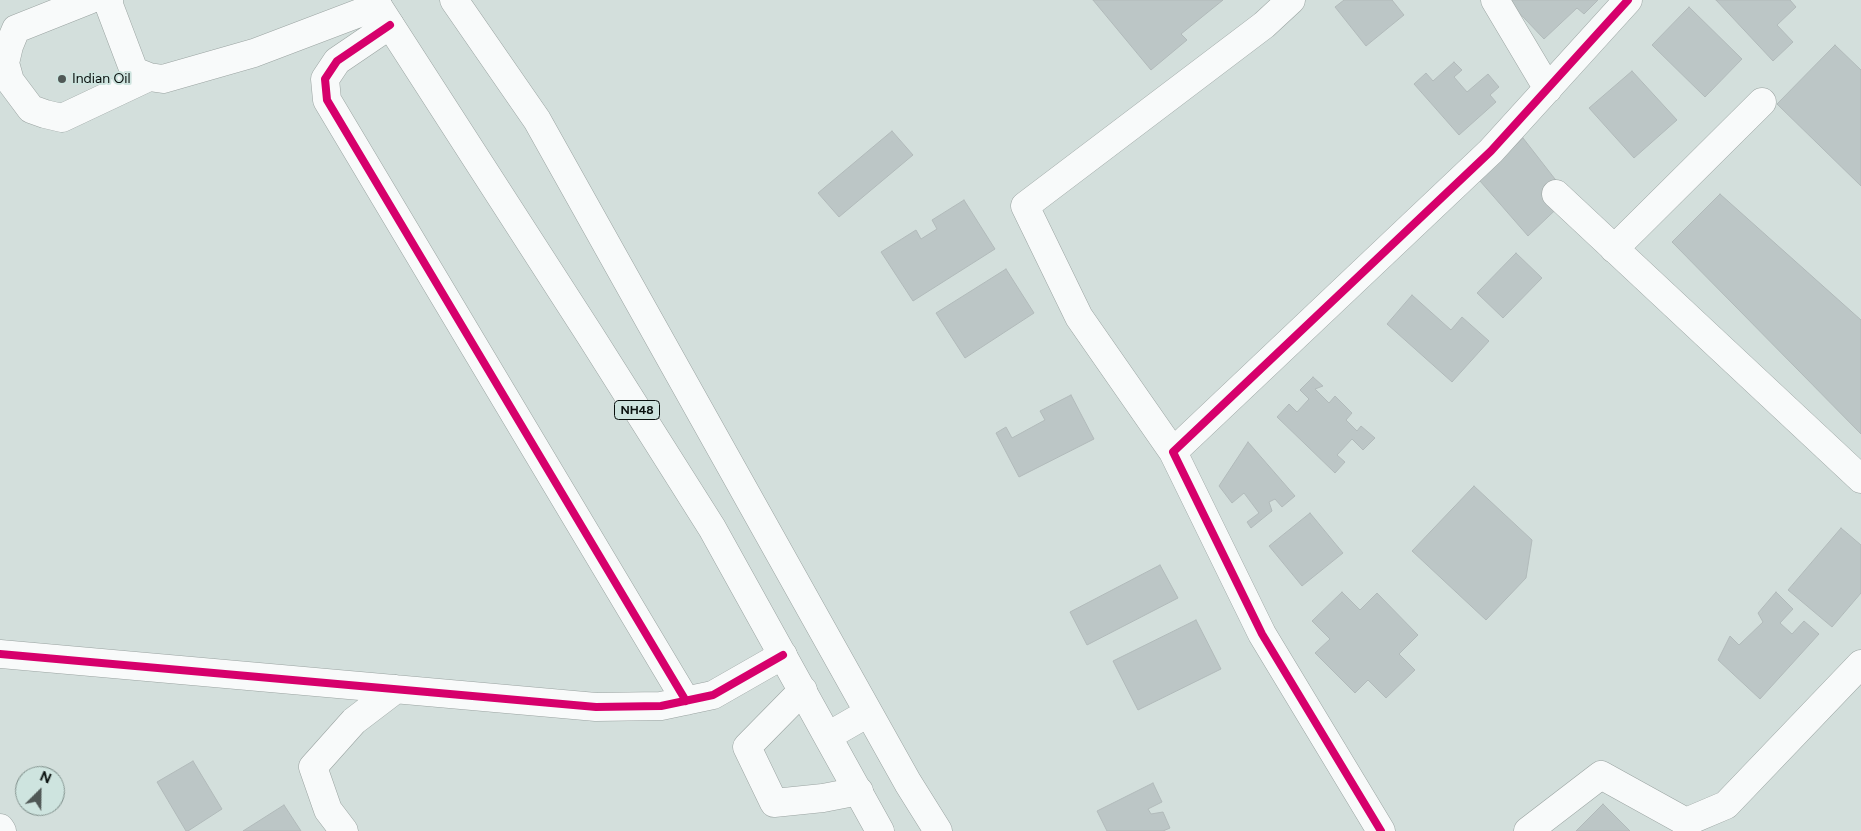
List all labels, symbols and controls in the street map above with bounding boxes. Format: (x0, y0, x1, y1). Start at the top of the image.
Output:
place label: Indian Oil (72, 71, 131, 87)
marker: Indian Oil (56, 73, 68, 85)
road number: NH48 (614, 400, 660, 420)
north arrow (15, 766, 65, 816)
text: N (37, 768, 54, 788)

